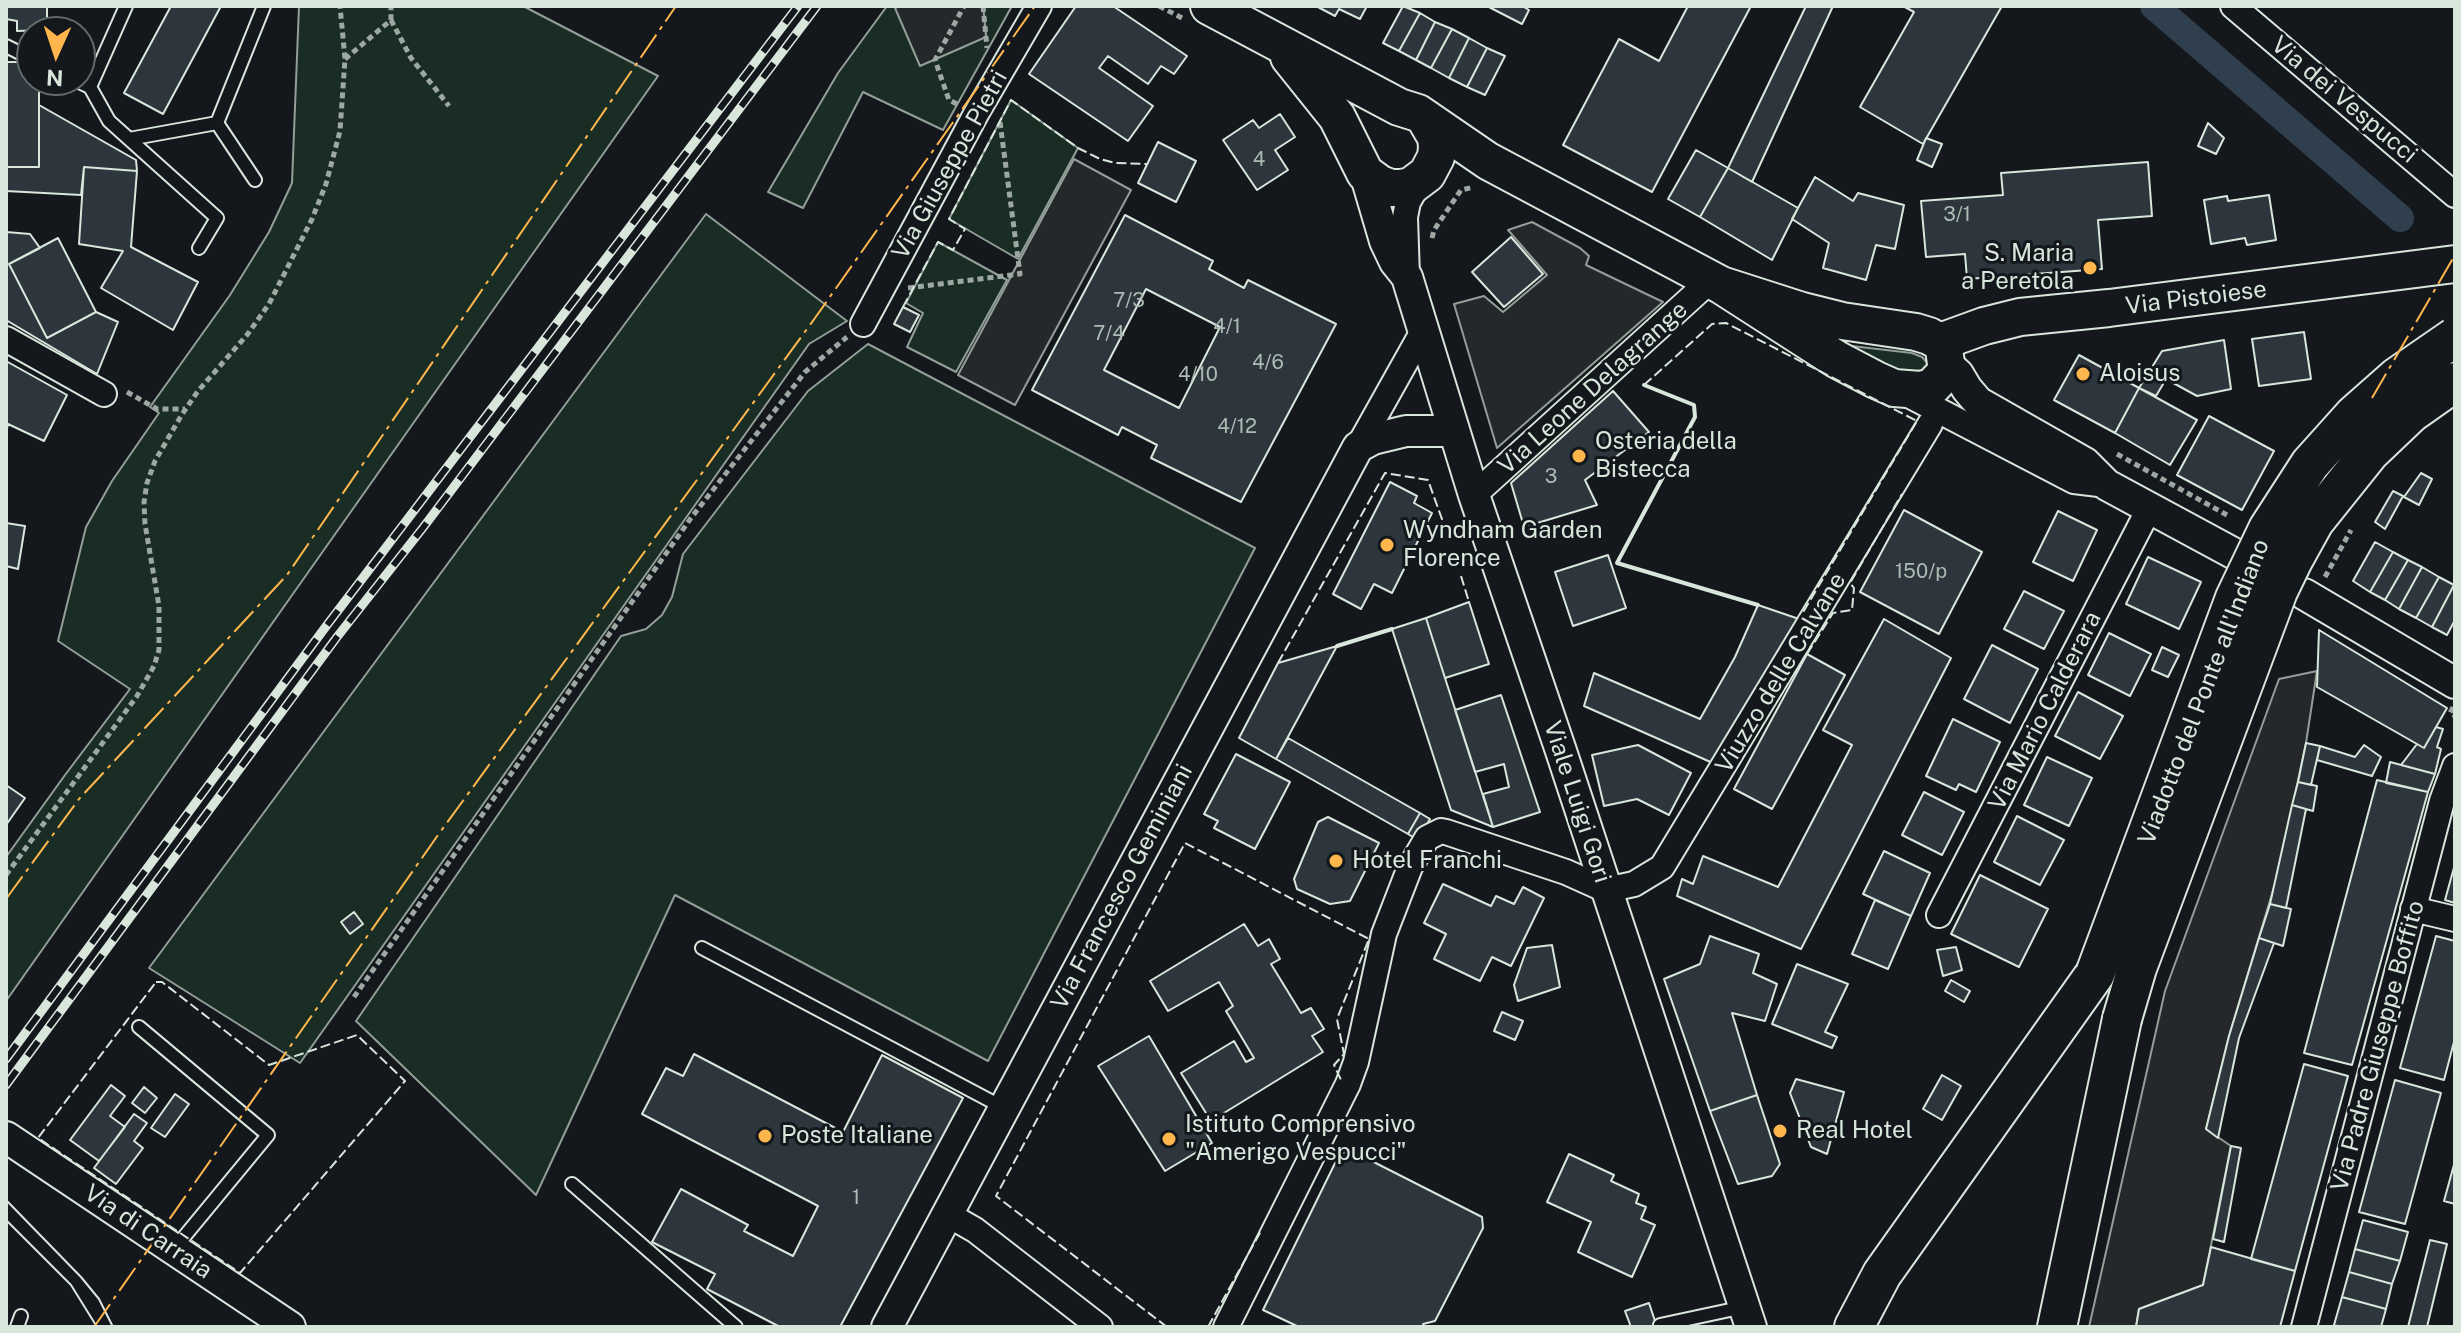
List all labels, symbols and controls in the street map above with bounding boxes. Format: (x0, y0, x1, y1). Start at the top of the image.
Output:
north arrow (16, 16, 96, 96)
street label: Via dei Vespucci (2265, 31, 2423, 169)
text: N (46, 65, 64, 91)
street label: Via Giuseppe Pietri (886, 66, 1014, 264)
house number: 4 (1253, 148, 1265, 172)
house number: 3/1 (1943, 203, 1971, 227)
place label: S. Maria a Peretola (1961, 240, 2074, 296)
marker: S. Maria a Peretola (2081, 259, 2099, 277)
street label: Via Pistoiese (2124, 275, 2268, 321)
house number: 7/3 (1113, 289, 1145, 313)
street label: Via Leone Delagrange (1492, 295, 1694, 481)
house number: 4/1 (1213, 315, 1241, 339)
house number: 7/4 (1093, 322, 1125, 346)
house number: 4/6 (1252, 351, 1284, 375)
place label: Aloisus (2099, 360, 2180, 388)
house number: 4/10 (1178, 363, 1218, 387)
marker: Aloisus (2074, 365, 2092, 383)
house number: 4/12 (1217, 415, 1257, 439)
place label: Osteria della Bistecca (1595, 428, 1737, 484)
marker: Osteria della Bistecca (1570, 447, 1588, 465)
house number: 3 (1545, 465, 1557, 489)
place label: Wyndham Garden Florence (1403, 517, 1603, 573)
street label: Viadotto del Ponte all'Indiano (2132, 535, 2276, 849)
marker: Wyndham Garden Florence (1378, 536, 1396, 554)
house number: 150/p (1895, 560, 1947, 584)
street label: Viuzzo delle Calvane (1710, 568, 1852, 778)
street label: Via Mario Calderara (1982, 607, 2108, 815)
street label: Viale Luigi Gori (1537, 717, 1617, 887)
street label: Via Francesco Geminiani (1045, 760, 1199, 1014)
place label: Hotel Franchi (1352, 847, 1502, 875)
marker: Hotel Franchi (1327, 852, 1345, 870)
street label: Via Padre Giuseppe Boffito (2325, 897, 2431, 1195)
place label: Istituto Comprensivo "Amerigo Vespucci" (1185, 1111, 1416, 1167)
place label: Real Hotel (1796, 1117, 1913, 1145)
place label: Poste Italiane (781, 1122, 933, 1150)
marker: Real Hotel (1771, 1122, 1789, 1140)
marker: Poste Italiane (756, 1127, 774, 1145)
marker: Istituto Comprensivo "Amerigo Vespucci" (1160, 1130, 1178, 1148)
street label: Via di Carraia (79, 1179, 217, 1285)
house number: 1 (852, 1186, 860, 1210)

